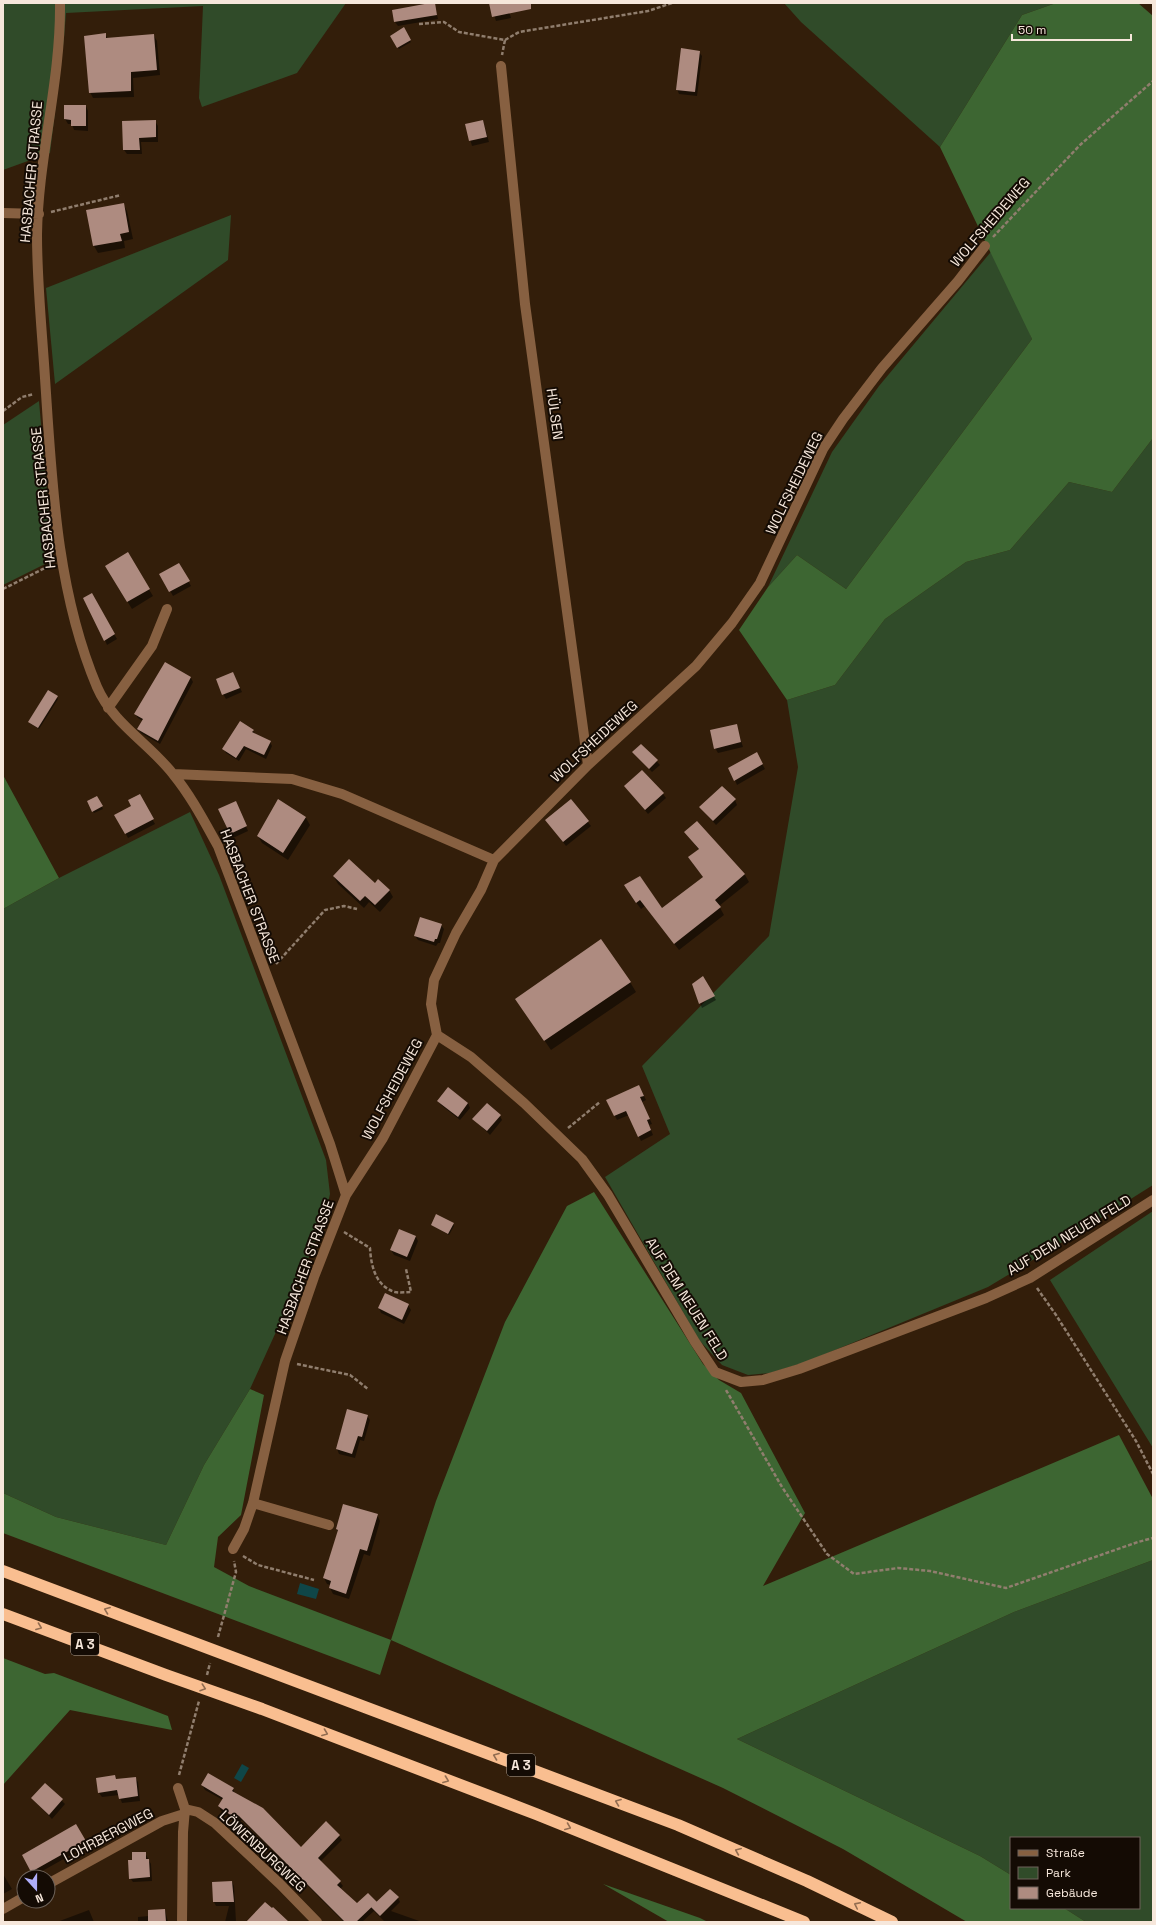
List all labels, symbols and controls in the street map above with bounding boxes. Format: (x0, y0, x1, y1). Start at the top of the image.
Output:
scale bar (1012, 16, 1131, 42)
text: 50 m (1018, 22, 1046, 38)
street label: HASBACHER STRASSE (16, 100, 46, 243)
street label: WOLFSHEIDEWEG (946, 174, 1034, 270)
street label: HÜLSEN (542, 387, 568, 441)
street label: HASBACHER STRASSE (27, 426, 59, 570)
street label: WOLFSHEIDEWEG (761, 429, 827, 537)
street label: WOLFSHEIDEWEG (547, 696, 641, 786)
street label: HASBACHER STRASSE (216, 827, 284, 966)
street label: WOLFSHEIDEWEG (358, 1035, 426, 1143)
street label: AUF DEM NEUEN FELD (1004, 1191, 1134, 1279)
street label: HASBACHER STRASSE (272, 1197, 338, 1337)
street label: AUF DEM NEUEN FELD (642, 1234, 732, 1364)
one-way arrow (104, 1606, 111, 1615)
one-way arrow (36, 1623, 43, 1631)
road number: A 3 (71, 1633, 99, 1655)
one-way arrow (199, 1683, 206, 1692)
one-way arrow (322, 1729, 329, 1737)
one-way arrow (493, 1753, 500, 1761)
road number: A 3 (507, 1754, 535, 1776)
one-way arrow (443, 1775, 450, 1783)
one-way arrow (614, 1799, 621, 1807)
street label: LOHRBERGWEG (60, 1804, 156, 1866)
street label: LÖWENBURGWEG (216, 1806, 310, 1896)
one-way arrow (564, 1822, 571, 1830)
legend (1010, 1837, 1140, 1909)
text: Straße (1046, 1845, 1085, 1861)
one-way arrow (735, 1848, 743, 1856)
text: Park (1046, 1865, 1071, 1881)
north arrow (16, 1869, 56, 1909)
text: Gebäude (1046, 1885, 1098, 1901)
text: N (34, 1890, 46, 1906)
one-way arrow (853, 1902, 861, 1910)

